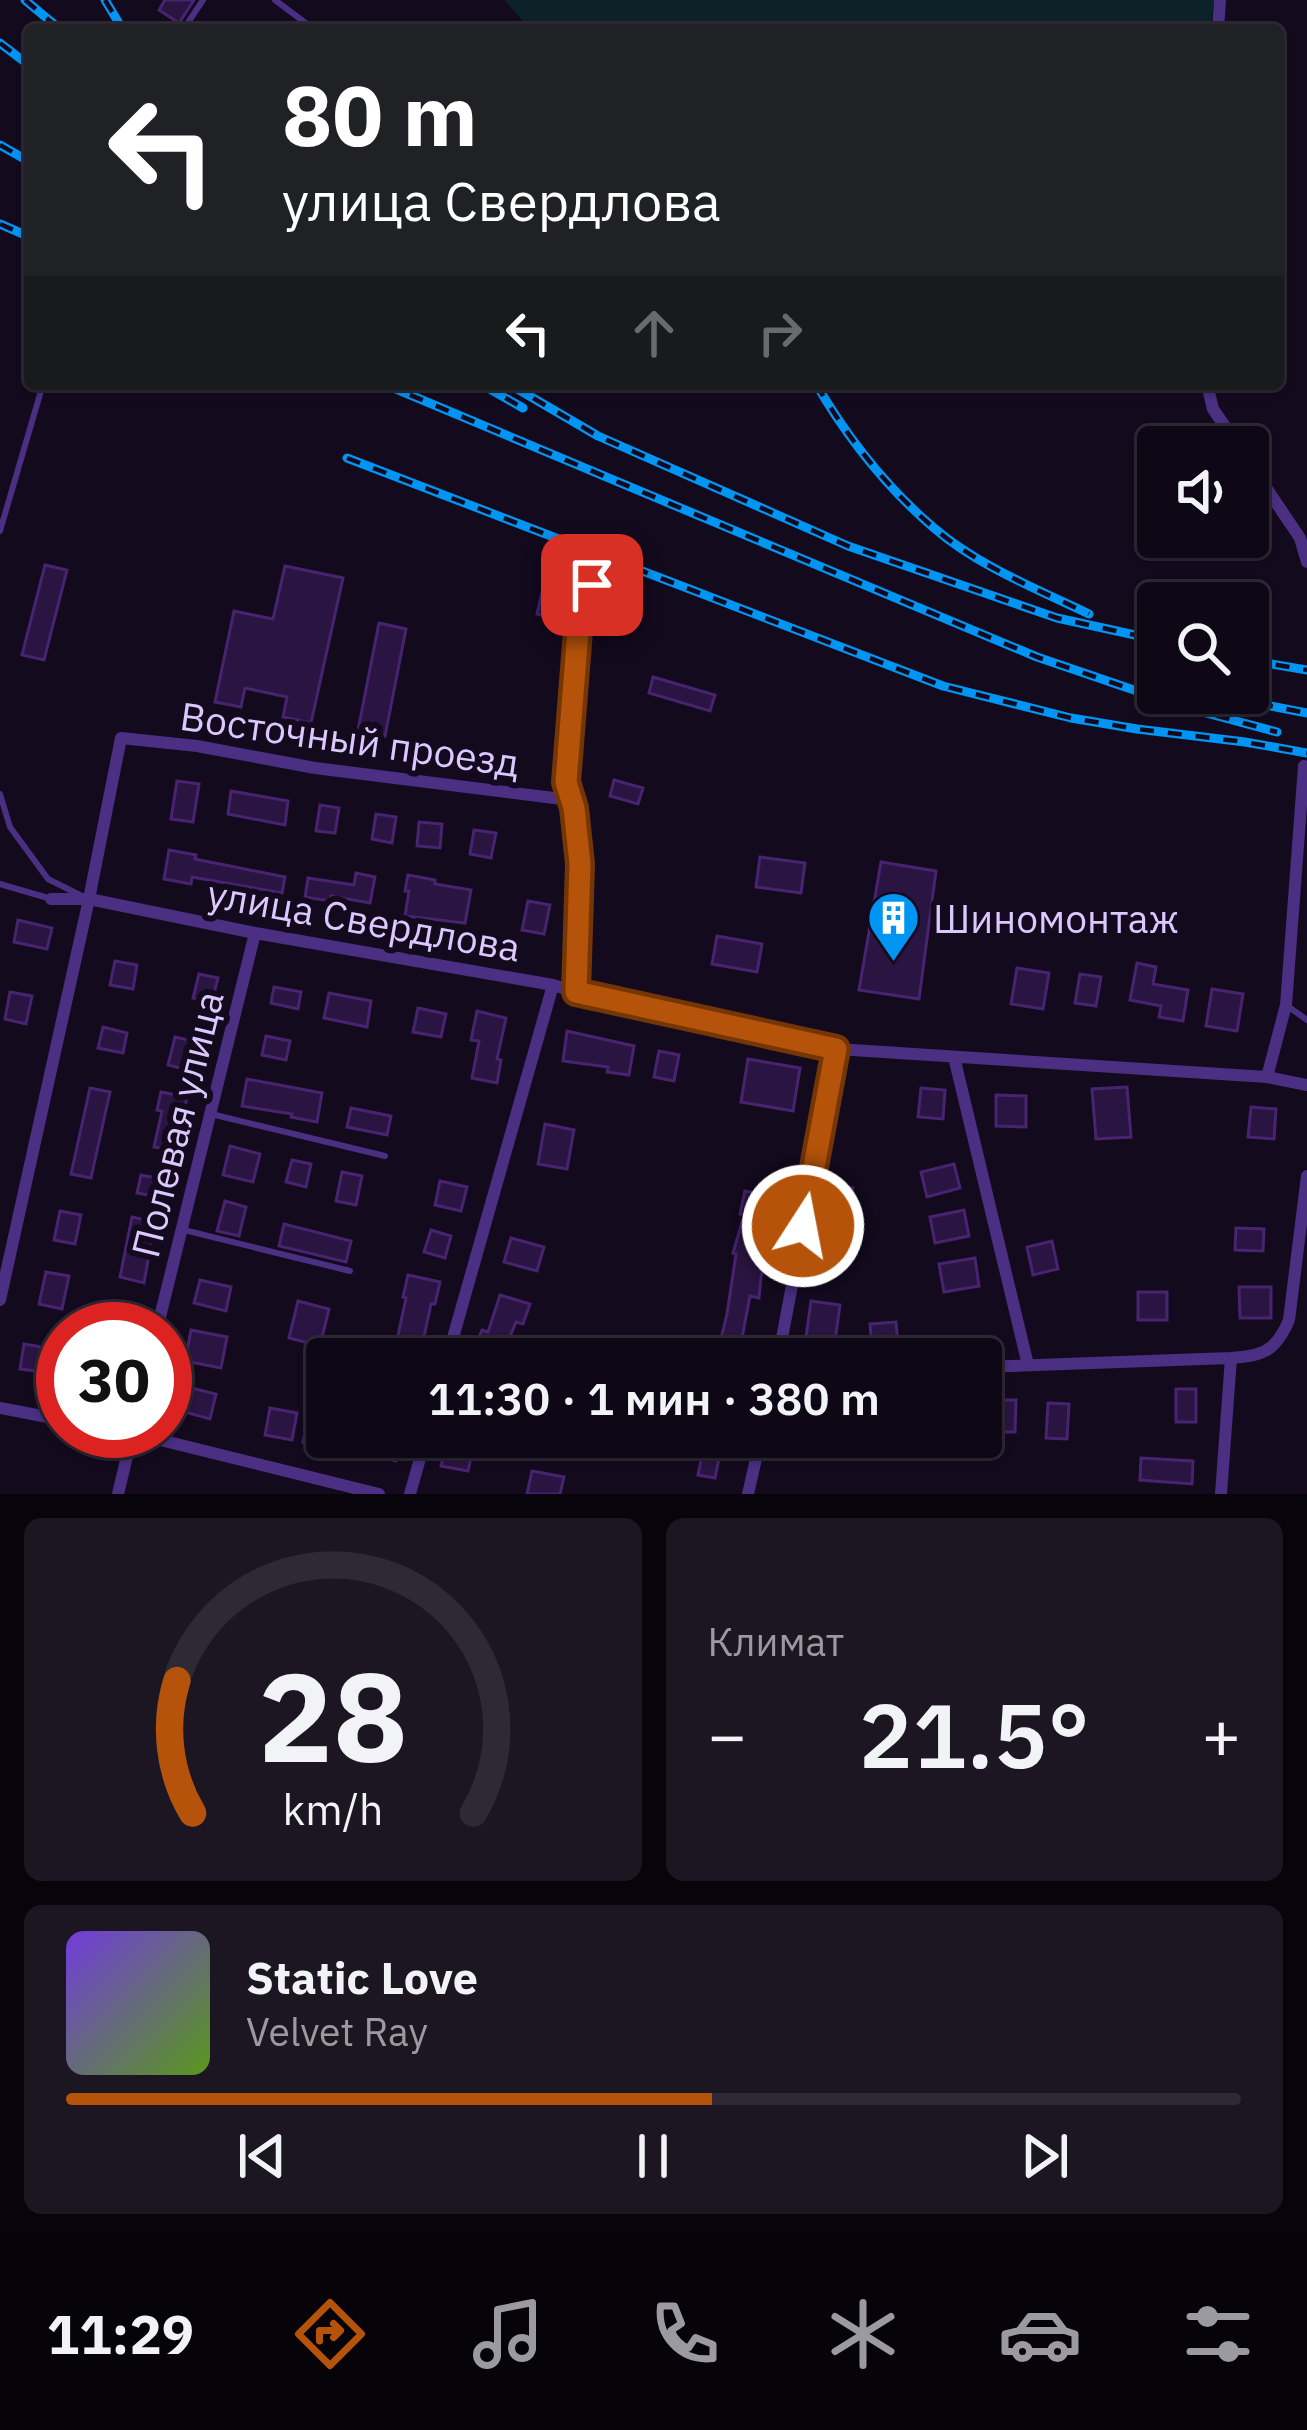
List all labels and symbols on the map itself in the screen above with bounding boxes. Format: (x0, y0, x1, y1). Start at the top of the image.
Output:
pin (541, 534, 643, 636)
street label: Восточный проезд (177, 690, 523, 788)
street label: улица Свердлова (203, 867, 525, 973)
building icon: Шиномонтаж (866, 890, 922, 964)
place label: Шиномонтаж (933, 893, 1179, 944)
street label: Полевая улица (119, 986, 235, 1262)
position arrow (740, 1163, 866, 1289)
speed limit sign: 30 (36, 1302, 192, 1458)

